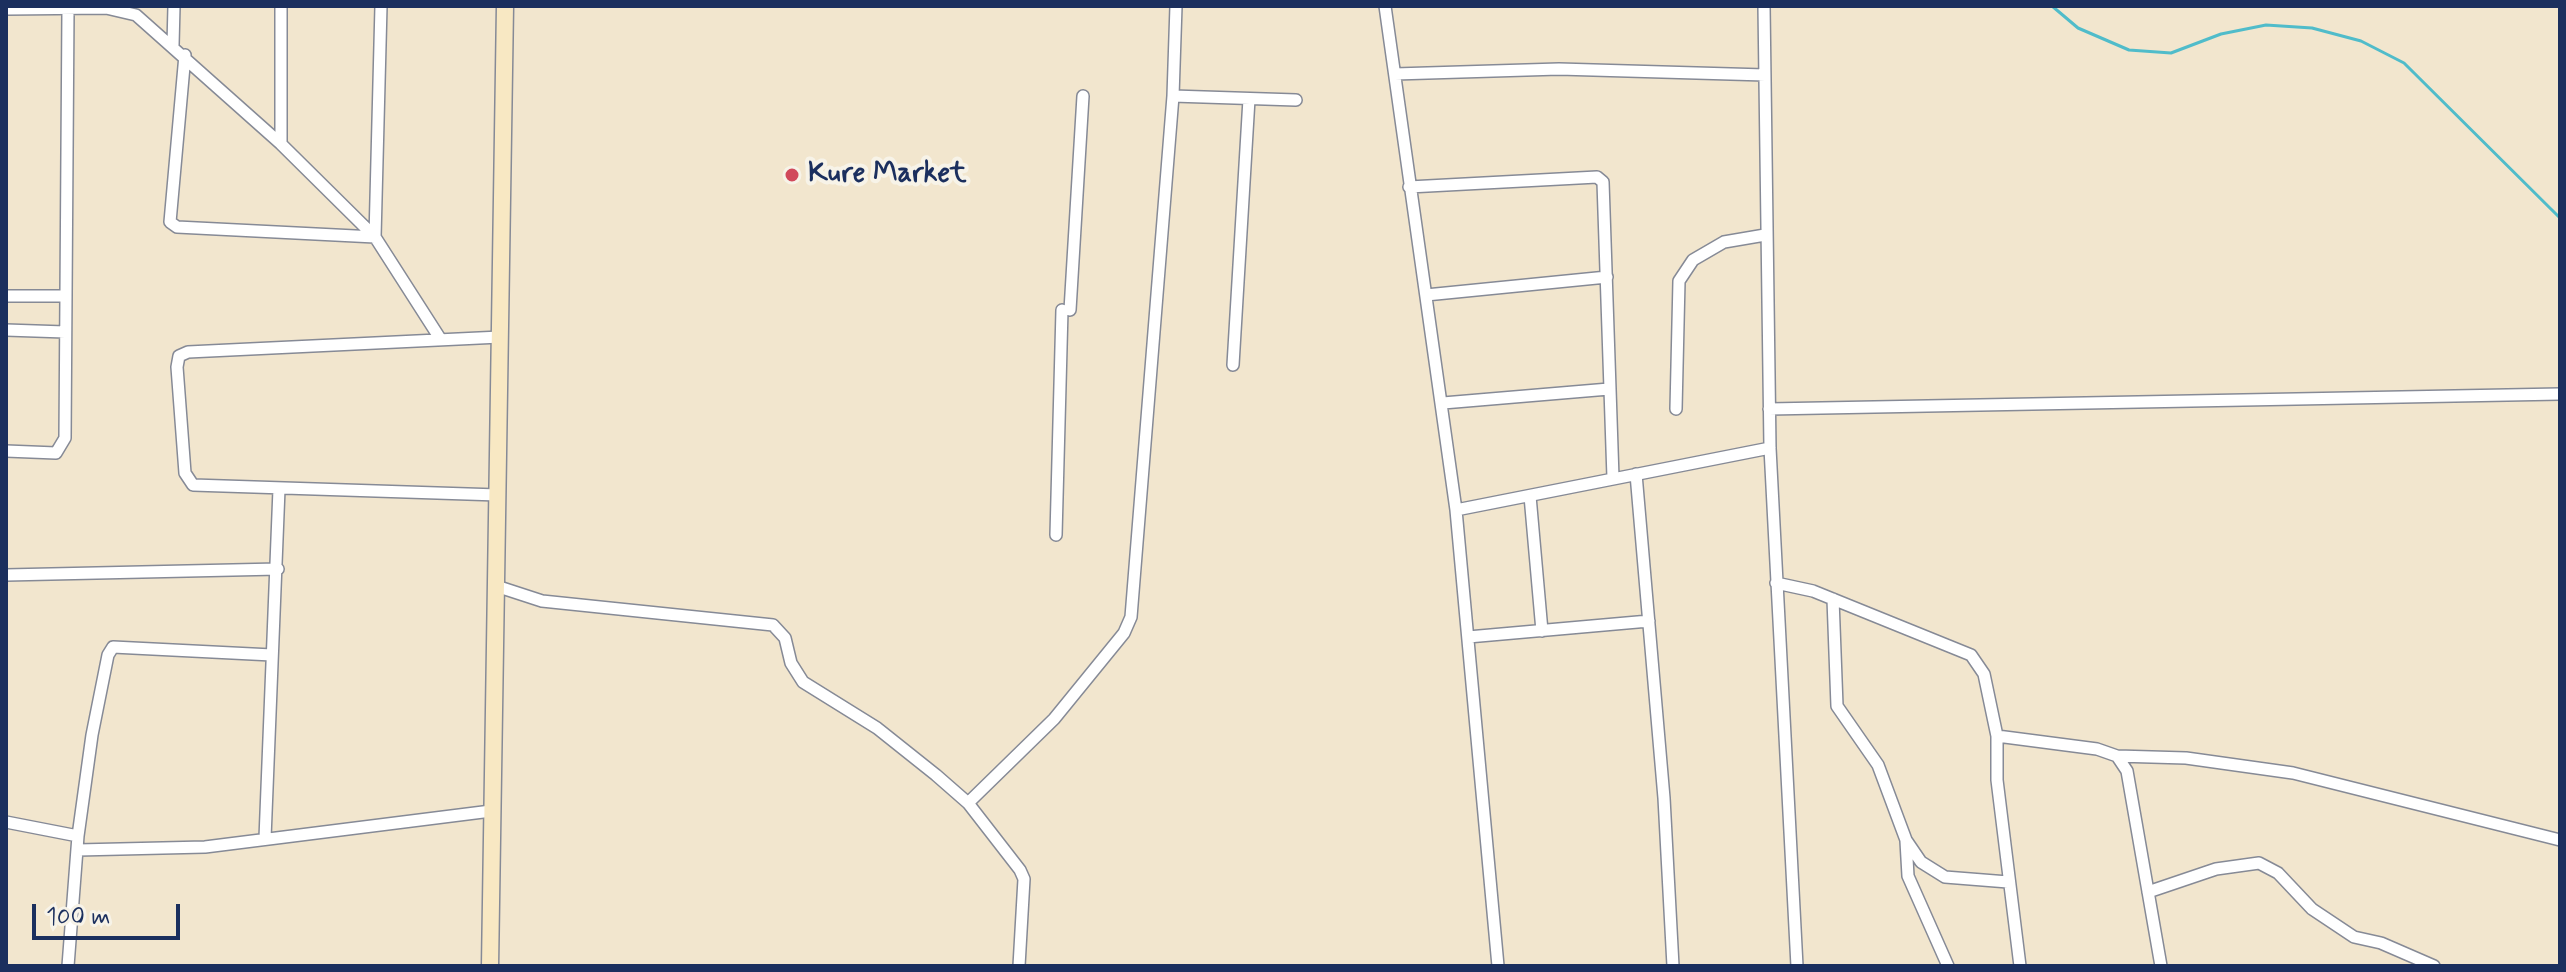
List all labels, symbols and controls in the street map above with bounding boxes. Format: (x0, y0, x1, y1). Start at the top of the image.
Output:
place label: Kure Market (808, 158, 967, 192)
marker: Kure Market (783, 166, 801, 184)
scale bar (36, 888, 184, 938)
text: 100 m (46, 902, 110, 933)

